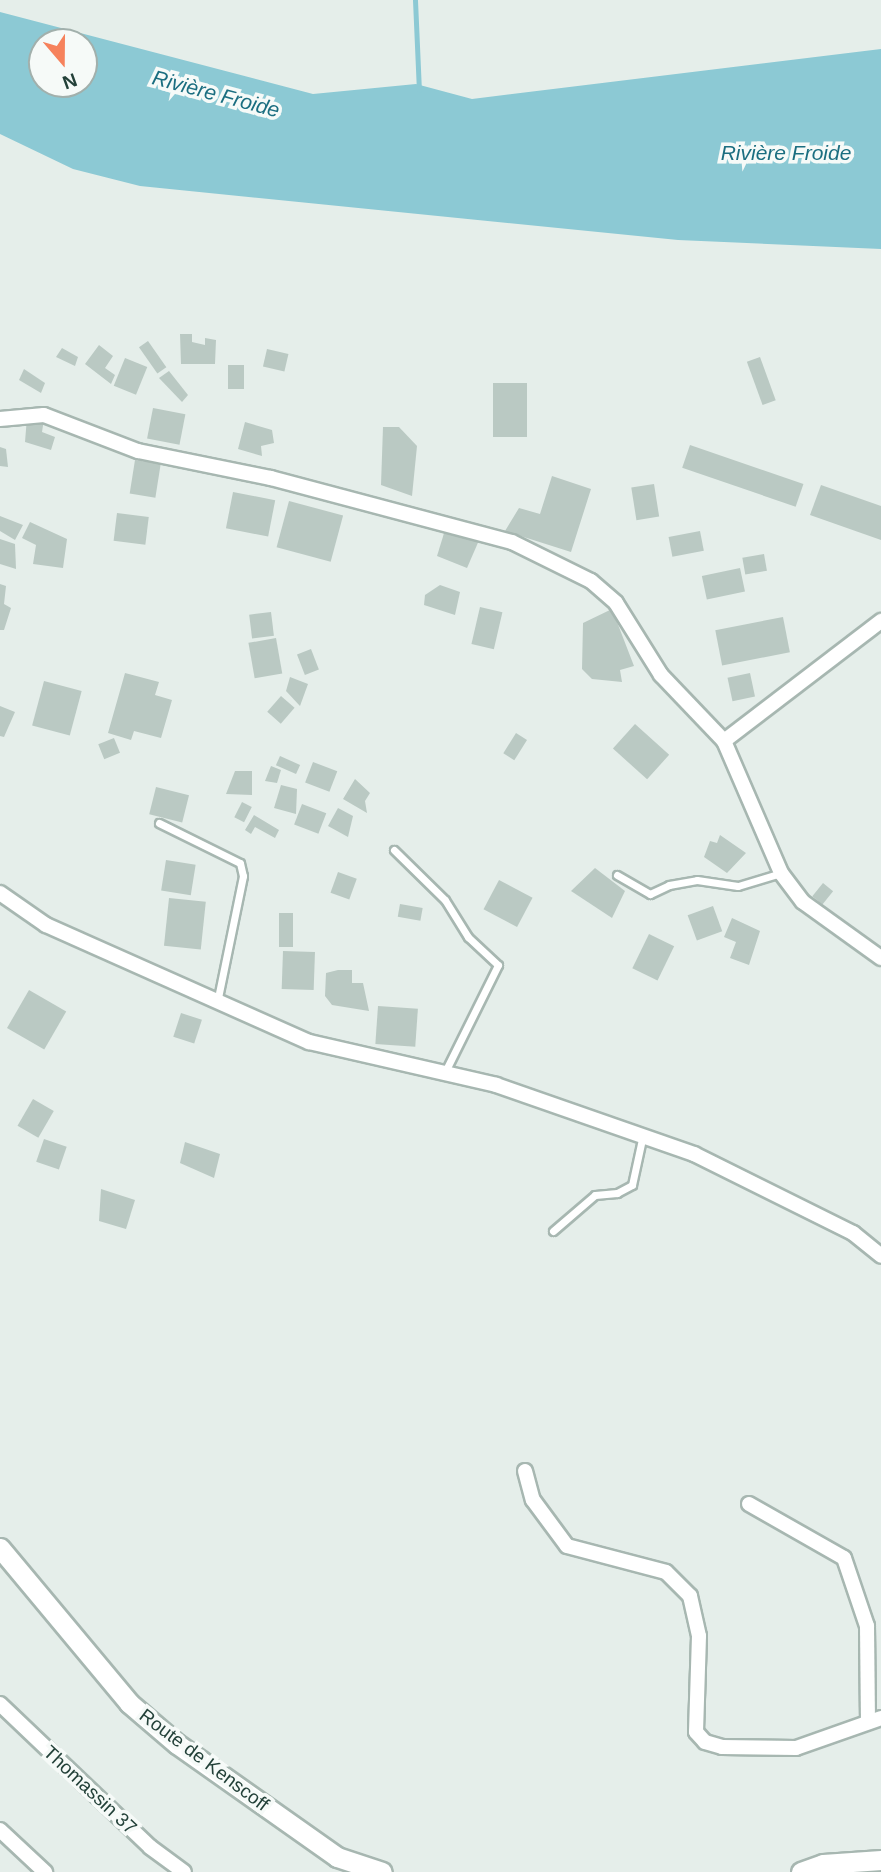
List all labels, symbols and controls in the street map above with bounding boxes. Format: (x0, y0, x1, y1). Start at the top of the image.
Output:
north arrow (28, 28, 98, 98)
water label: Rivière Froide (150, 65, 282, 123)
text: N (60, 69, 80, 94)
water label: Rivière Froide (721, 140, 851, 166)
street label: Route de Kenscoff (135, 1704, 273, 1816)
street label: Thomassin 37 (39, 1741, 141, 1839)

